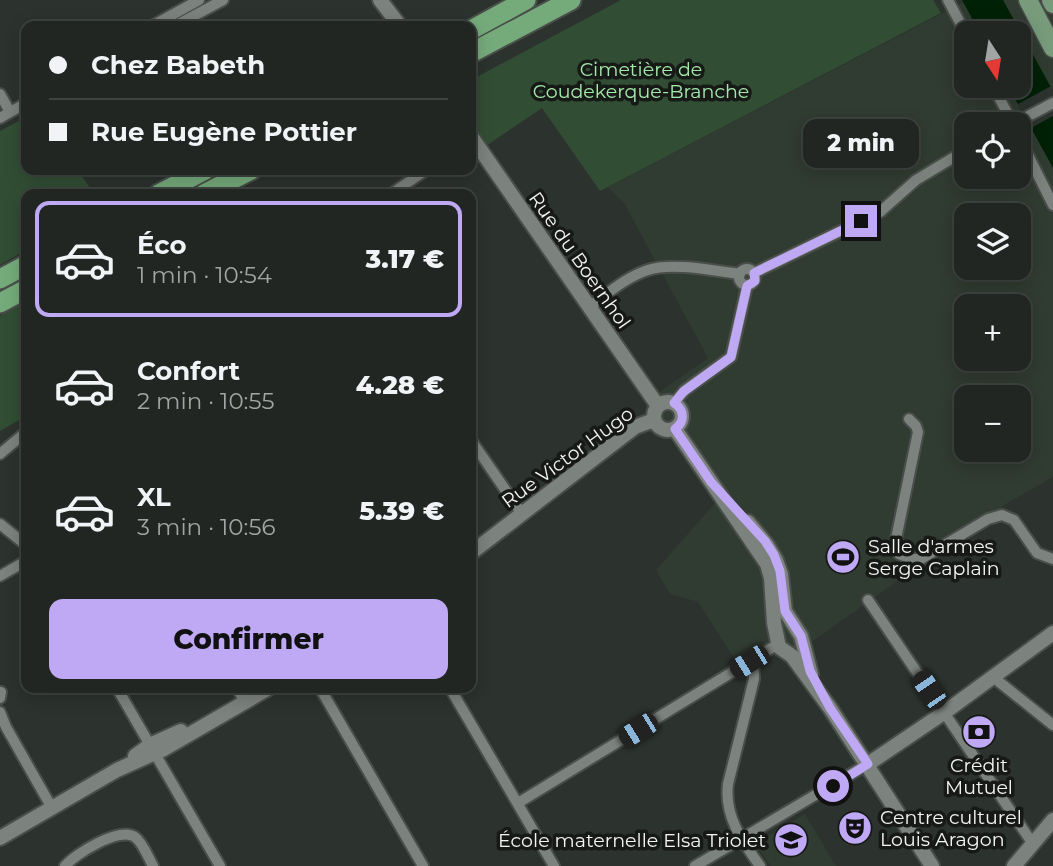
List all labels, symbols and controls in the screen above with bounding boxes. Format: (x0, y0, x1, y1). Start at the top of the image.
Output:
north arrow (954, 21, 1031, 98)
map controls (954, 21, 1031, 462)
text: Chez Babeth (91, 49, 265, 81)
park label: Cimetière de Coudekerque-Branche (533, 58, 749, 103)
button: locate (954, 112, 1031, 189)
text: Rue Eugène Pottier (91, 116, 357, 148)
callout: 2 min (803, 120, 919, 168)
text: 2 min (827, 129, 895, 157)
street label: Rue du Boernhol (524, 188, 635, 333)
button: layers (954, 203, 1031, 280)
route end (845, 205, 877, 237)
icon: car (53, 228, 116, 291)
text: Éco (137, 229, 187, 261)
text: 3.17 € (366, 243, 444, 275)
text: 1 min · 10:54 (137, 261, 272, 289)
button: + (954, 294, 1031, 371)
icon: car (53, 354, 116, 417)
text: Confort (137, 355, 240, 387)
text: 4.28 € (356, 369, 444, 401)
button: − (954, 385, 1031, 462)
text: 2 min · 10:55 (137, 387, 274, 415)
street label: Rue Victor Hugo (497, 402, 638, 513)
icon: car (53, 480, 116, 543)
text: XL (137, 481, 171, 513)
text: 5.39 € (359, 495, 444, 527)
text: 3 min · 10:56 (137, 513, 275, 541)
place label: Salle d'armes Serge Caplain (868, 535, 1000, 580)
sports icon: Salle d'armes Serge Caplain (824, 538, 862, 576)
button: Confirmer (49, 599, 448, 679)
car (726, 642, 773, 682)
car (909, 667, 950, 713)
car (615, 710, 662, 750)
bank icon: Crédit Mutuel (960, 713, 998, 751)
place label: Crédit Mutuel (945, 754, 1013, 799)
route start (817, 770, 849, 802)
place label: Centre culturel Louis Aragon (880, 806, 1022, 851)
theatre icon: Centre culturel Louis Aragon (836, 809, 874, 847)
school or university icon: École maternelle Elsa Triolet (772, 821, 810, 859)
place label: École maternelle Elsa Triolet (498, 829, 766, 852)

